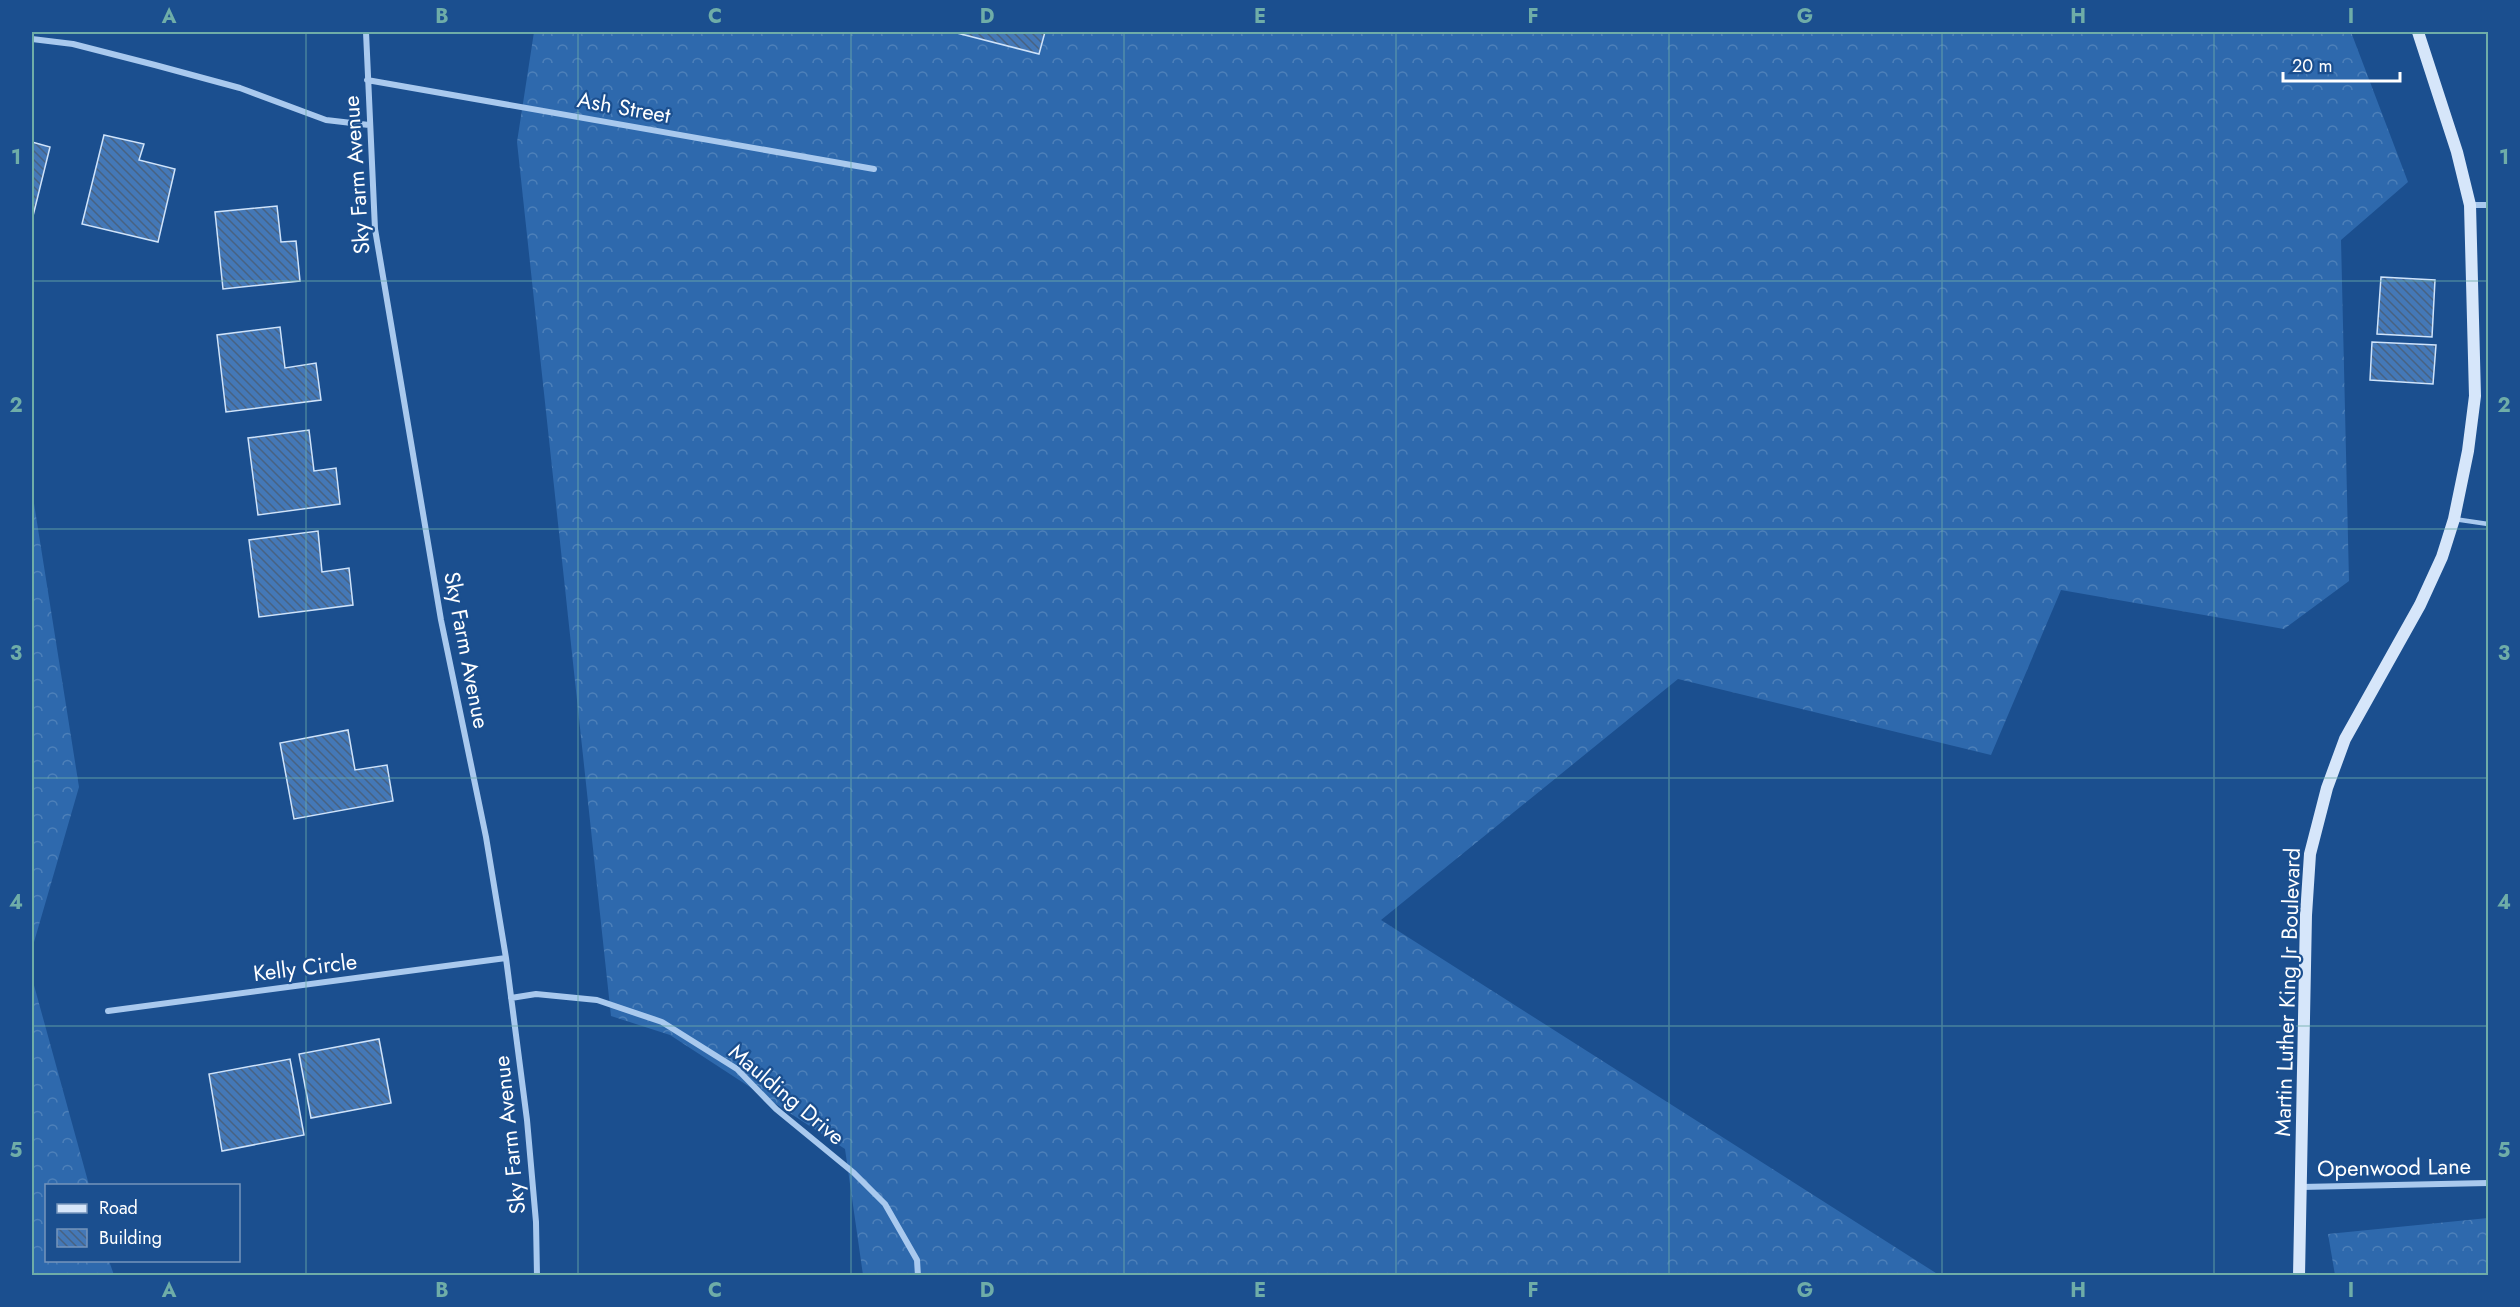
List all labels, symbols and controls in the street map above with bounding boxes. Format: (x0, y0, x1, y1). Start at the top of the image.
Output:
text: A (161, 2, 177, 31)
text: B (435, 2, 449, 31)
text: C (708, 2, 722, 31)
text: D (980, 2, 994, 31)
text: E (1254, 2, 1266, 31)
text: F (1527, 2, 1539, 31)
text: G (1797, 2, 1813, 31)
text: H (2070, 2, 2086, 31)
text: I (2348, 2, 2354, 31)
scale bar (2283, 45, 2400, 83)
text: 20 m (2292, 53, 2332, 79)
street label: Ash Street (575, 83, 674, 131)
street label: Sky Farm Avenue (334, 95, 378, 255)
text: 1 (11, 143, 21, 172)
text: 1 (2499, 143, 2509, 172)
text: 2 (9, 391, 23, 420)
text: 2 (2497, 391, 2511, 420)
street label: Sky Farm Avenue (436, 569, 498, 731)
text: 3 (10, 639, 22, 668)
text: 3 (2498, 639, 2510, 668)
street label: Martin Luther King Jr Boulevard (2266, 847, 2308, 1137)
text: 4 (9, 888, 23, 917)
text: 4 (2497, 888, 2511, 917)
street label: Kelly Circle (251, 945, 359, 989)
street label: Maulding Drive (722, 1036, 852, 1152)
street label: Sky Farm Avenue (485, 1054, 533, 1216)
text: 5 (10, 1136, 23, 1165)
text: 5 (2498, 1136, 2511, 1165)
street label: Openwood Lane (2317, 1150, 2471, 1184)
legend (45, 1184, 240, 1262)
text: Road (99, 1195, 138, 1221)
text: Building (99, 1225, 162, 1251)
text: A (161, 1276, 177, 1305)
text: B (435, 1276, 449, 1305)
text: C (708, 1276, 722, 1305)
text: D (980, 1276, 994, 1305)
text: E (1254, 1276, 1266, 1305)
text: F (1527, 1276, 1539, 1305)
text: G (1797, 1276, 1813, 1305)
text: H (2070, 1276, 2086, 1305)
text: I (2348, 1276, 2354, 1305)

